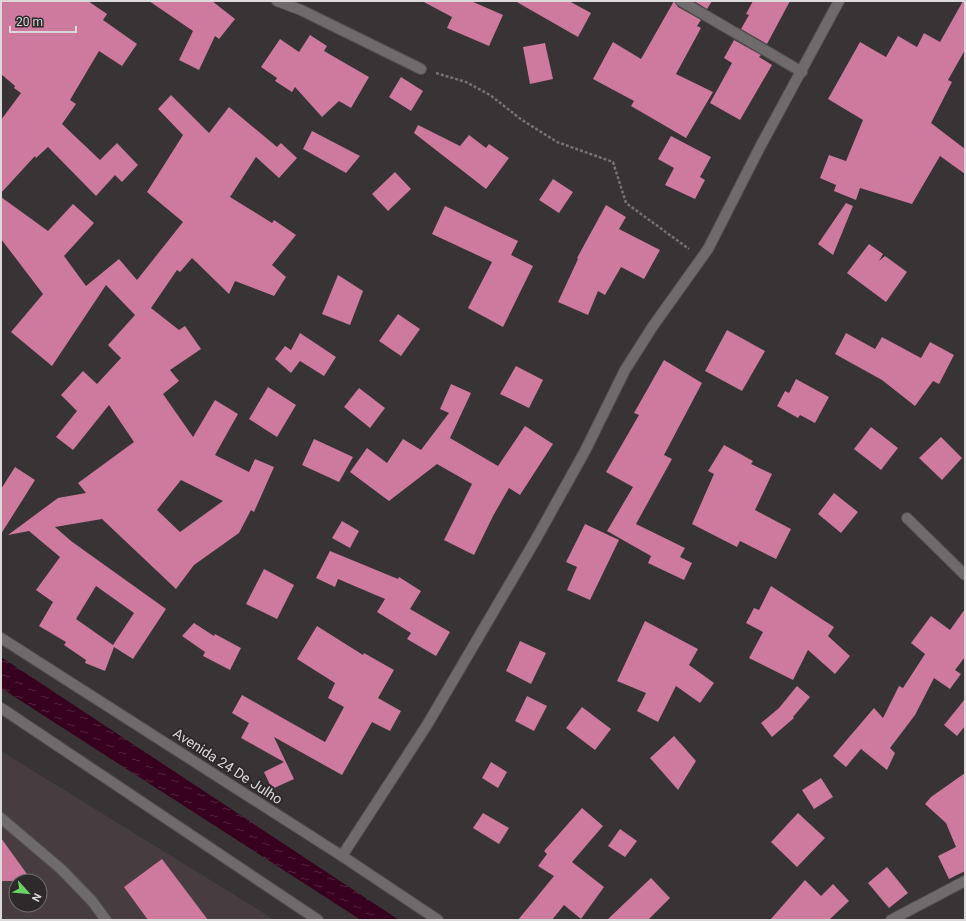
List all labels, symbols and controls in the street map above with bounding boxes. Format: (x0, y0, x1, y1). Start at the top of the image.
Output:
scale bar (10, 8, 76, 34)
text: 20 m (16, 15, 43, 29)
street label: Avenida 24 De Julho (170, 725, 286, 807)
north arrow (8, 873, 48, 913)
text: N (29, 891, 44, 904)

